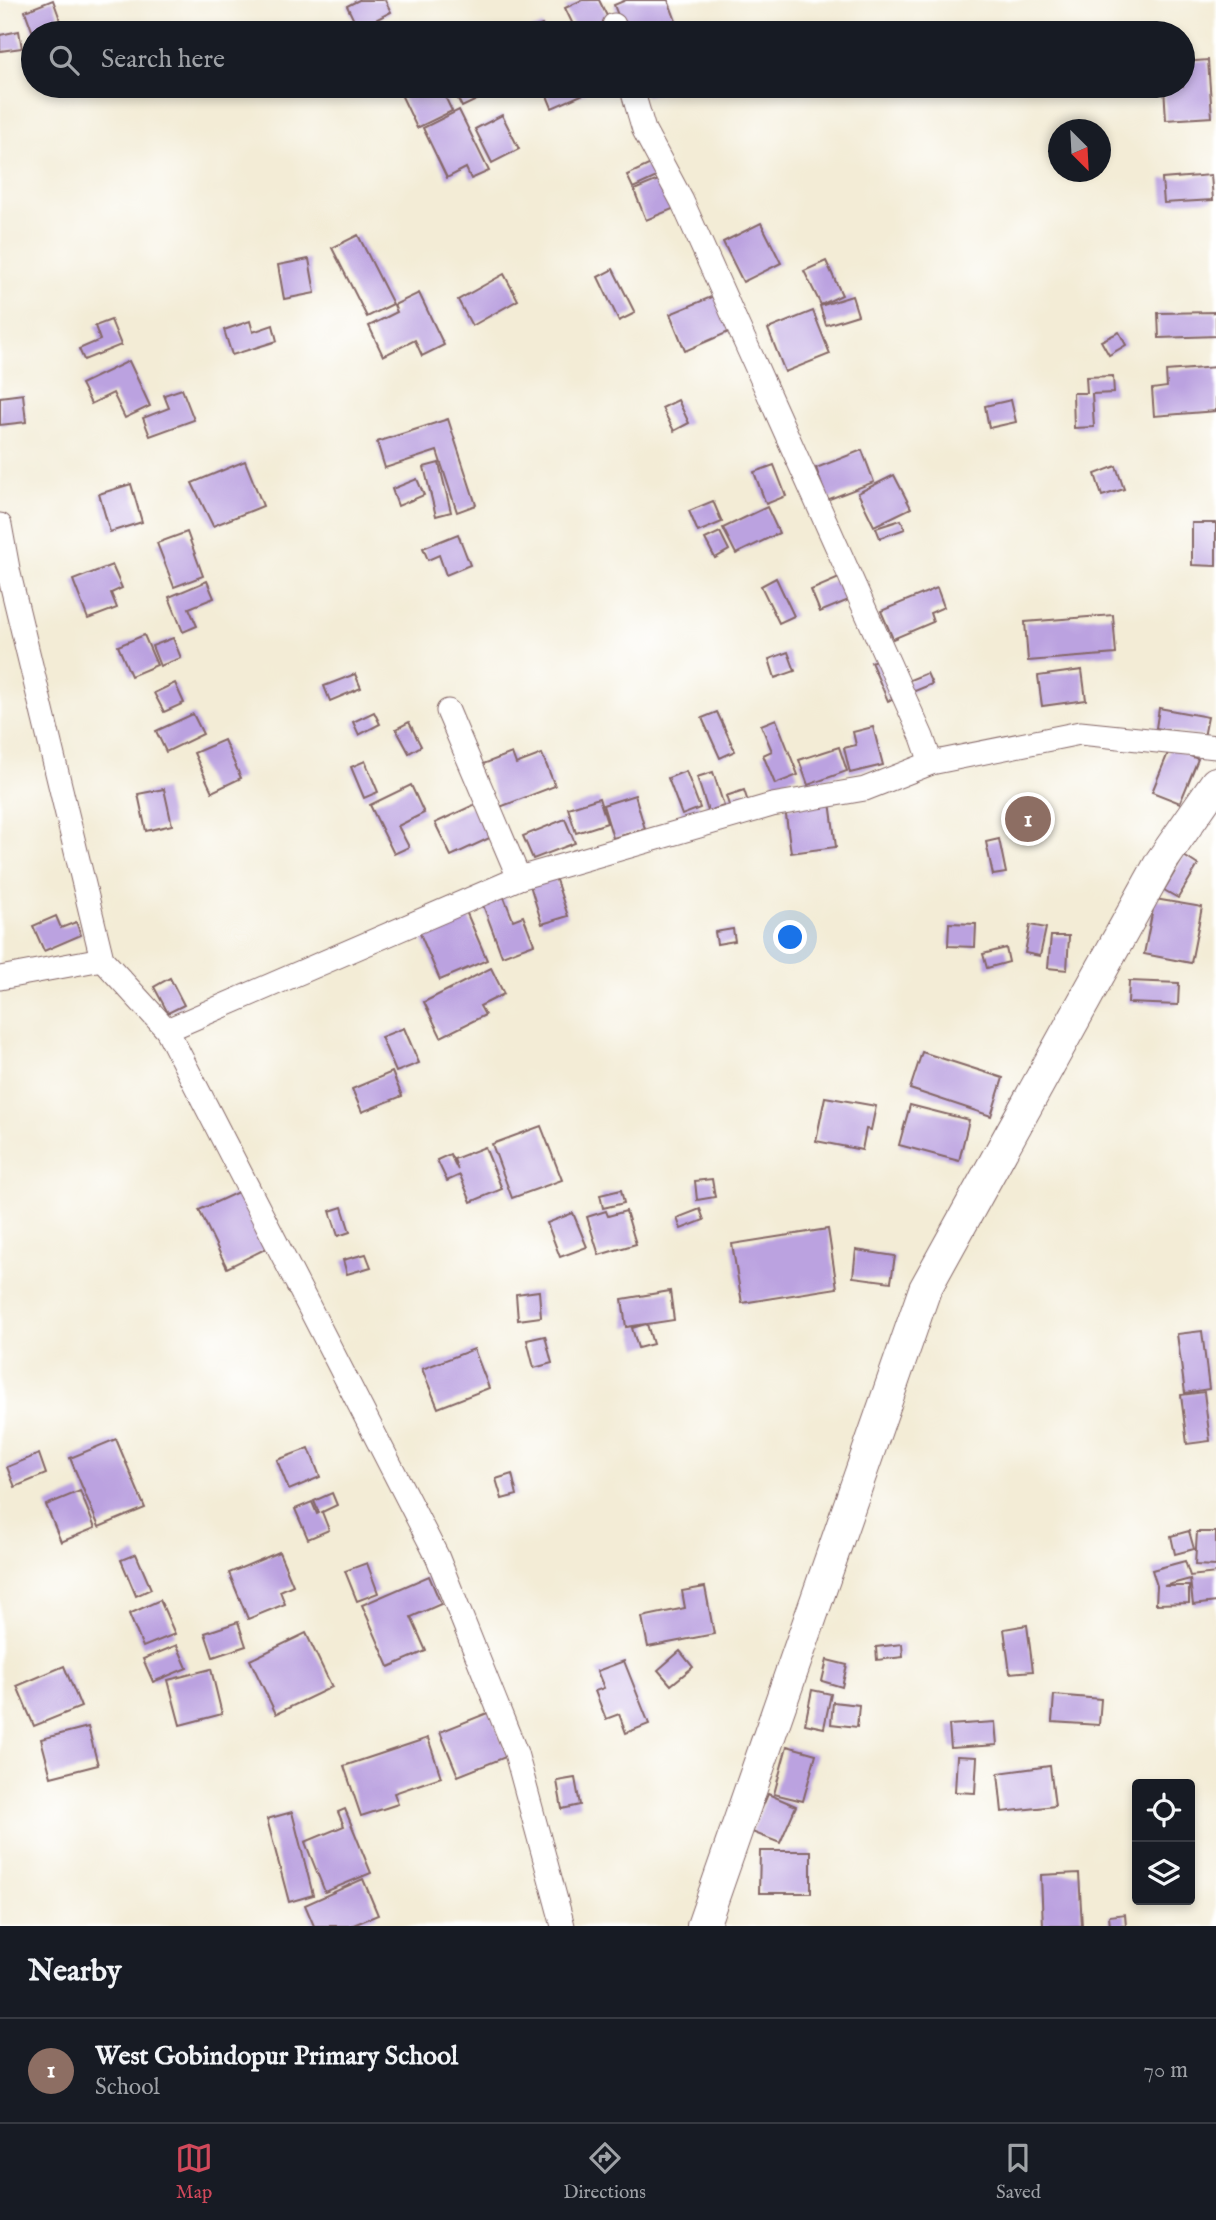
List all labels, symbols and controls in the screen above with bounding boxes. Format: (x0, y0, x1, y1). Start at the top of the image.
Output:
search box (21, 21, 1195, 98)
icon: search (45, 41, 83, 79)
text: Search here (101, 43, 225, 76)
north arrow (1048, 119, 1111, 182)
pin: 1 (1005, 793, 1051, 845)
your location (773, 920, 807, 954)
map controls (1132, 1779, 1195, 1905)
button: locate (1132, 1779, 1195, 1842)
button: layers (1132, 1842, 1195, 1905)
text: Nearby (28, 1953, 121, 1991)
text: West Gobindopur Primary School (95, 2040, 458, 2073)
text: 1 (47, 2056, 55, 2085)
text: 70 m (1143, 2056, 1188, 2085)
text: School (95, 2073, 160, 2102)
tab: Map (175, 2139, 213, 2205)
tab: Directions (563, 2139, 646, 2205)
tab: Saved (996, 2139, 1041, 2205)

